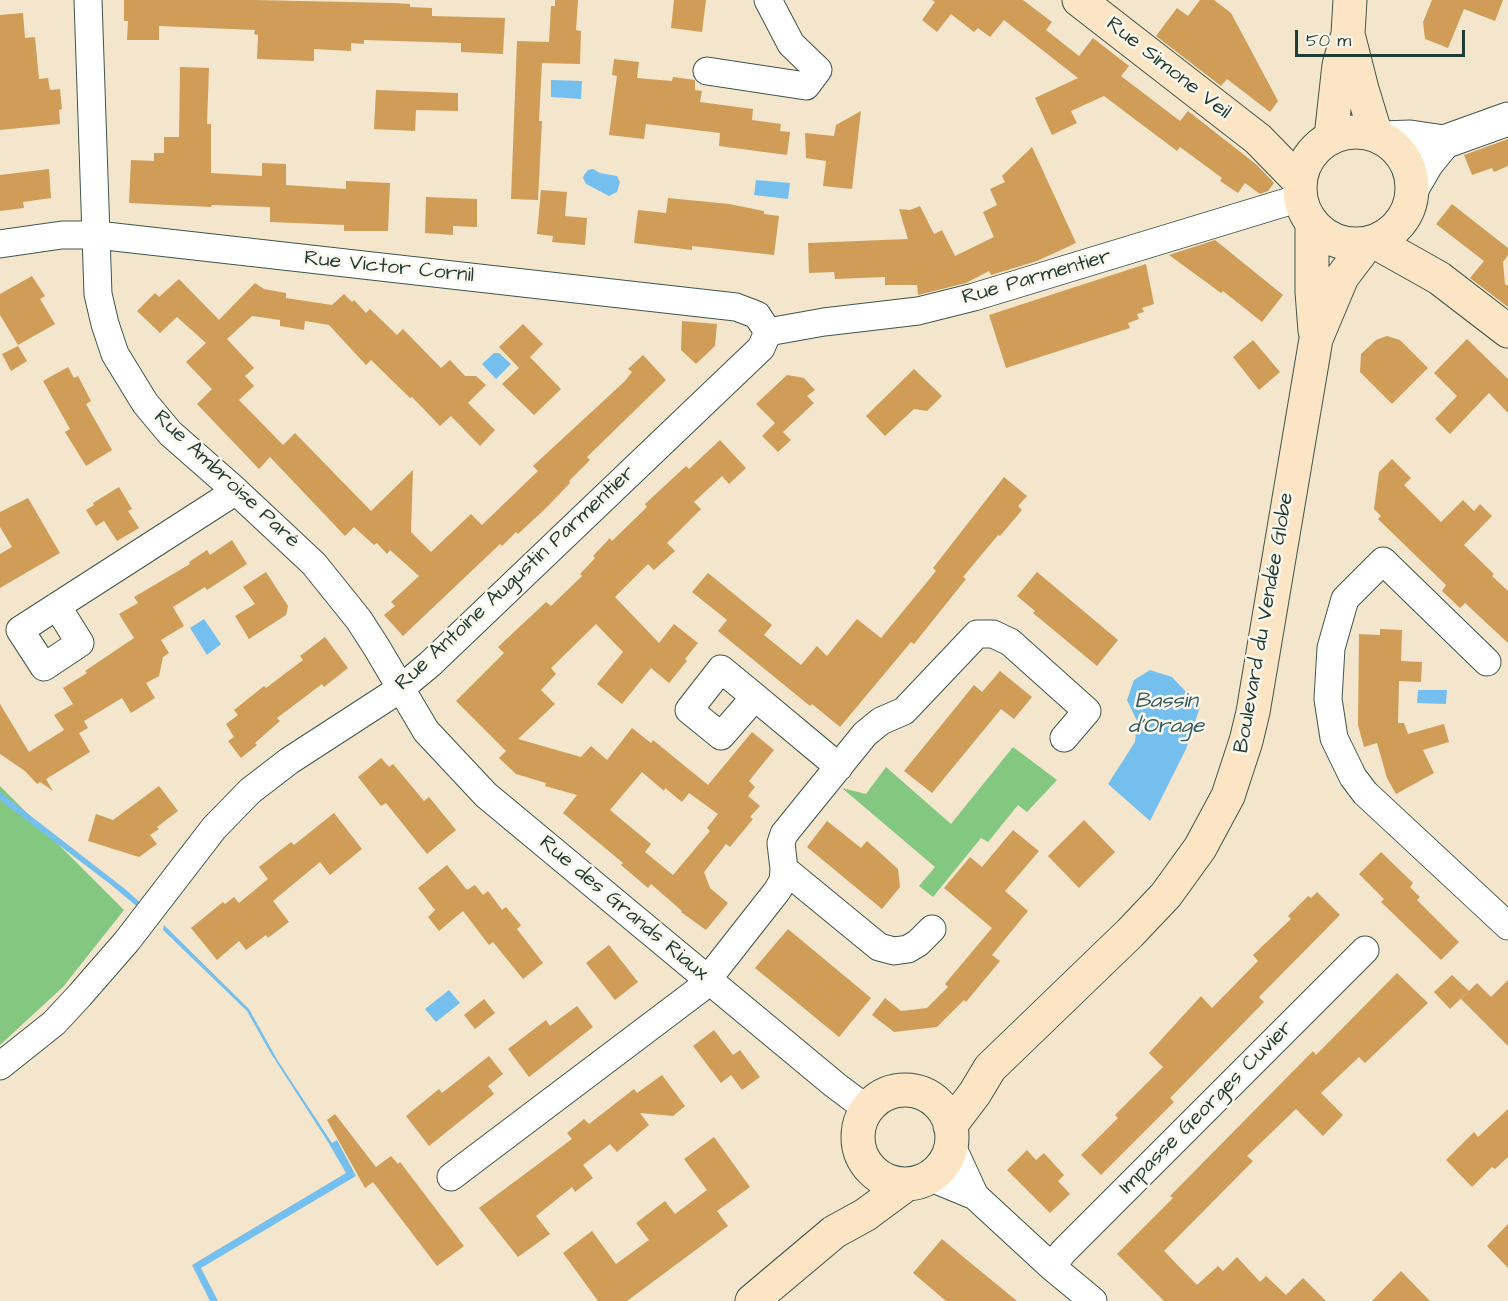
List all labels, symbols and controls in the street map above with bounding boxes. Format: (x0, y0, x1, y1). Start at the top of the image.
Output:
street label: Rue Simone Veil (1101, 12, 1235, 126)
scale bar (1298, 18, 1468, 56)
text: 50 m (1306, 28, 1351, 53)
street label: Rue Parmentier (960, 245, 1114, 311)
street label: Rue Victor Cornil (303, 247, 475, 289)
street label: Rue Ambroise Paré (148, 406, 304, 554)
street label: Rue Antoine Augustin Parmentier (391, 461, 641, 697)
street label: Boulevard du Vendée Globe (1230, 491, 1300, 755)
water label: Bassin d'Orage (1128, 689, 1204, 740)
street label: Rue des Grands Riaux (533, 831, 713, 987)
street label: Impasse Georges Cuvier (1115, 1016, 1299, 1200)

